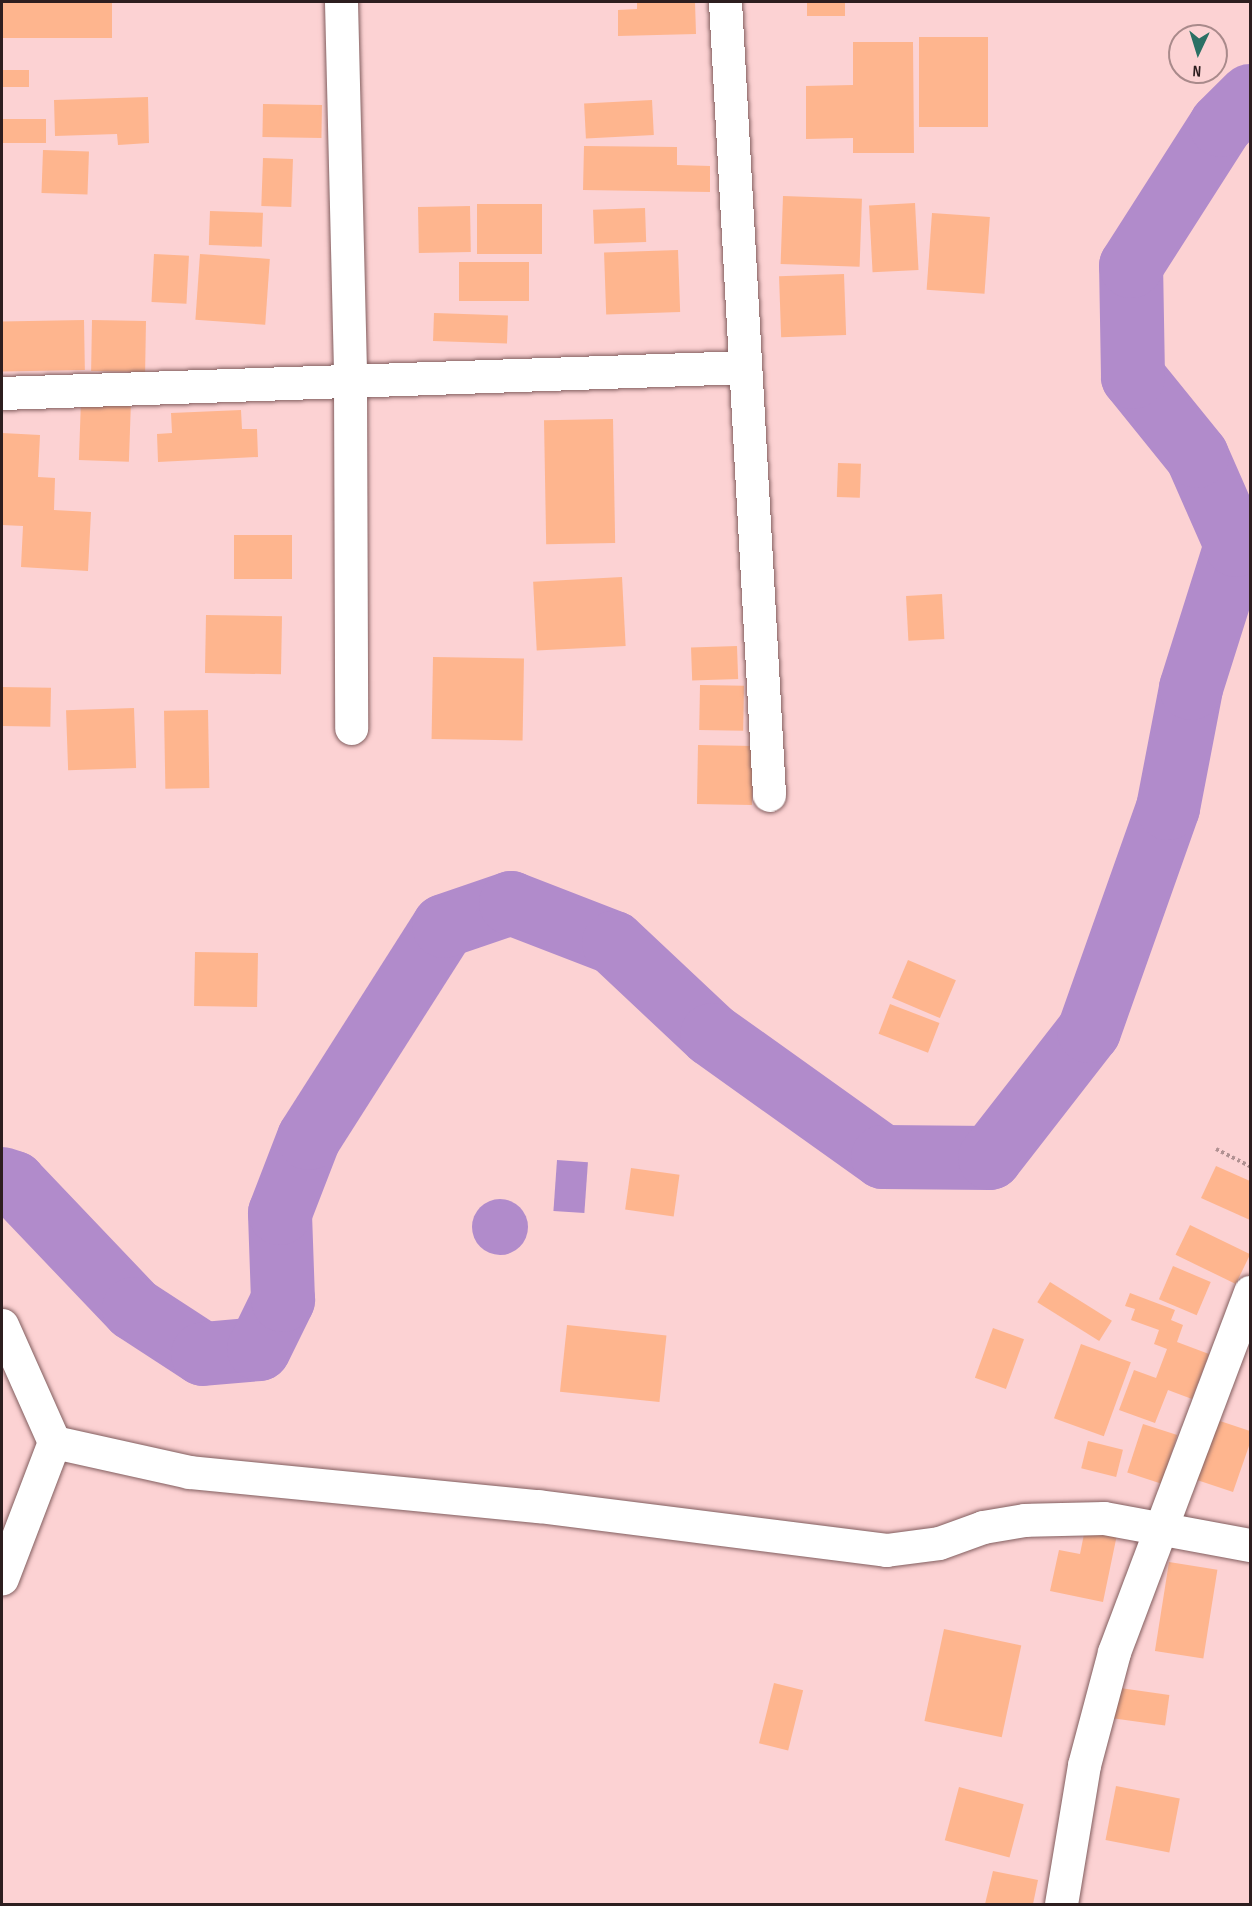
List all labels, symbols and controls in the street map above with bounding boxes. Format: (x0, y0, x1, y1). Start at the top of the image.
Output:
north arrow (1168, 24, 1228, 84)
text: N (1192, 61, 1202, 80)

